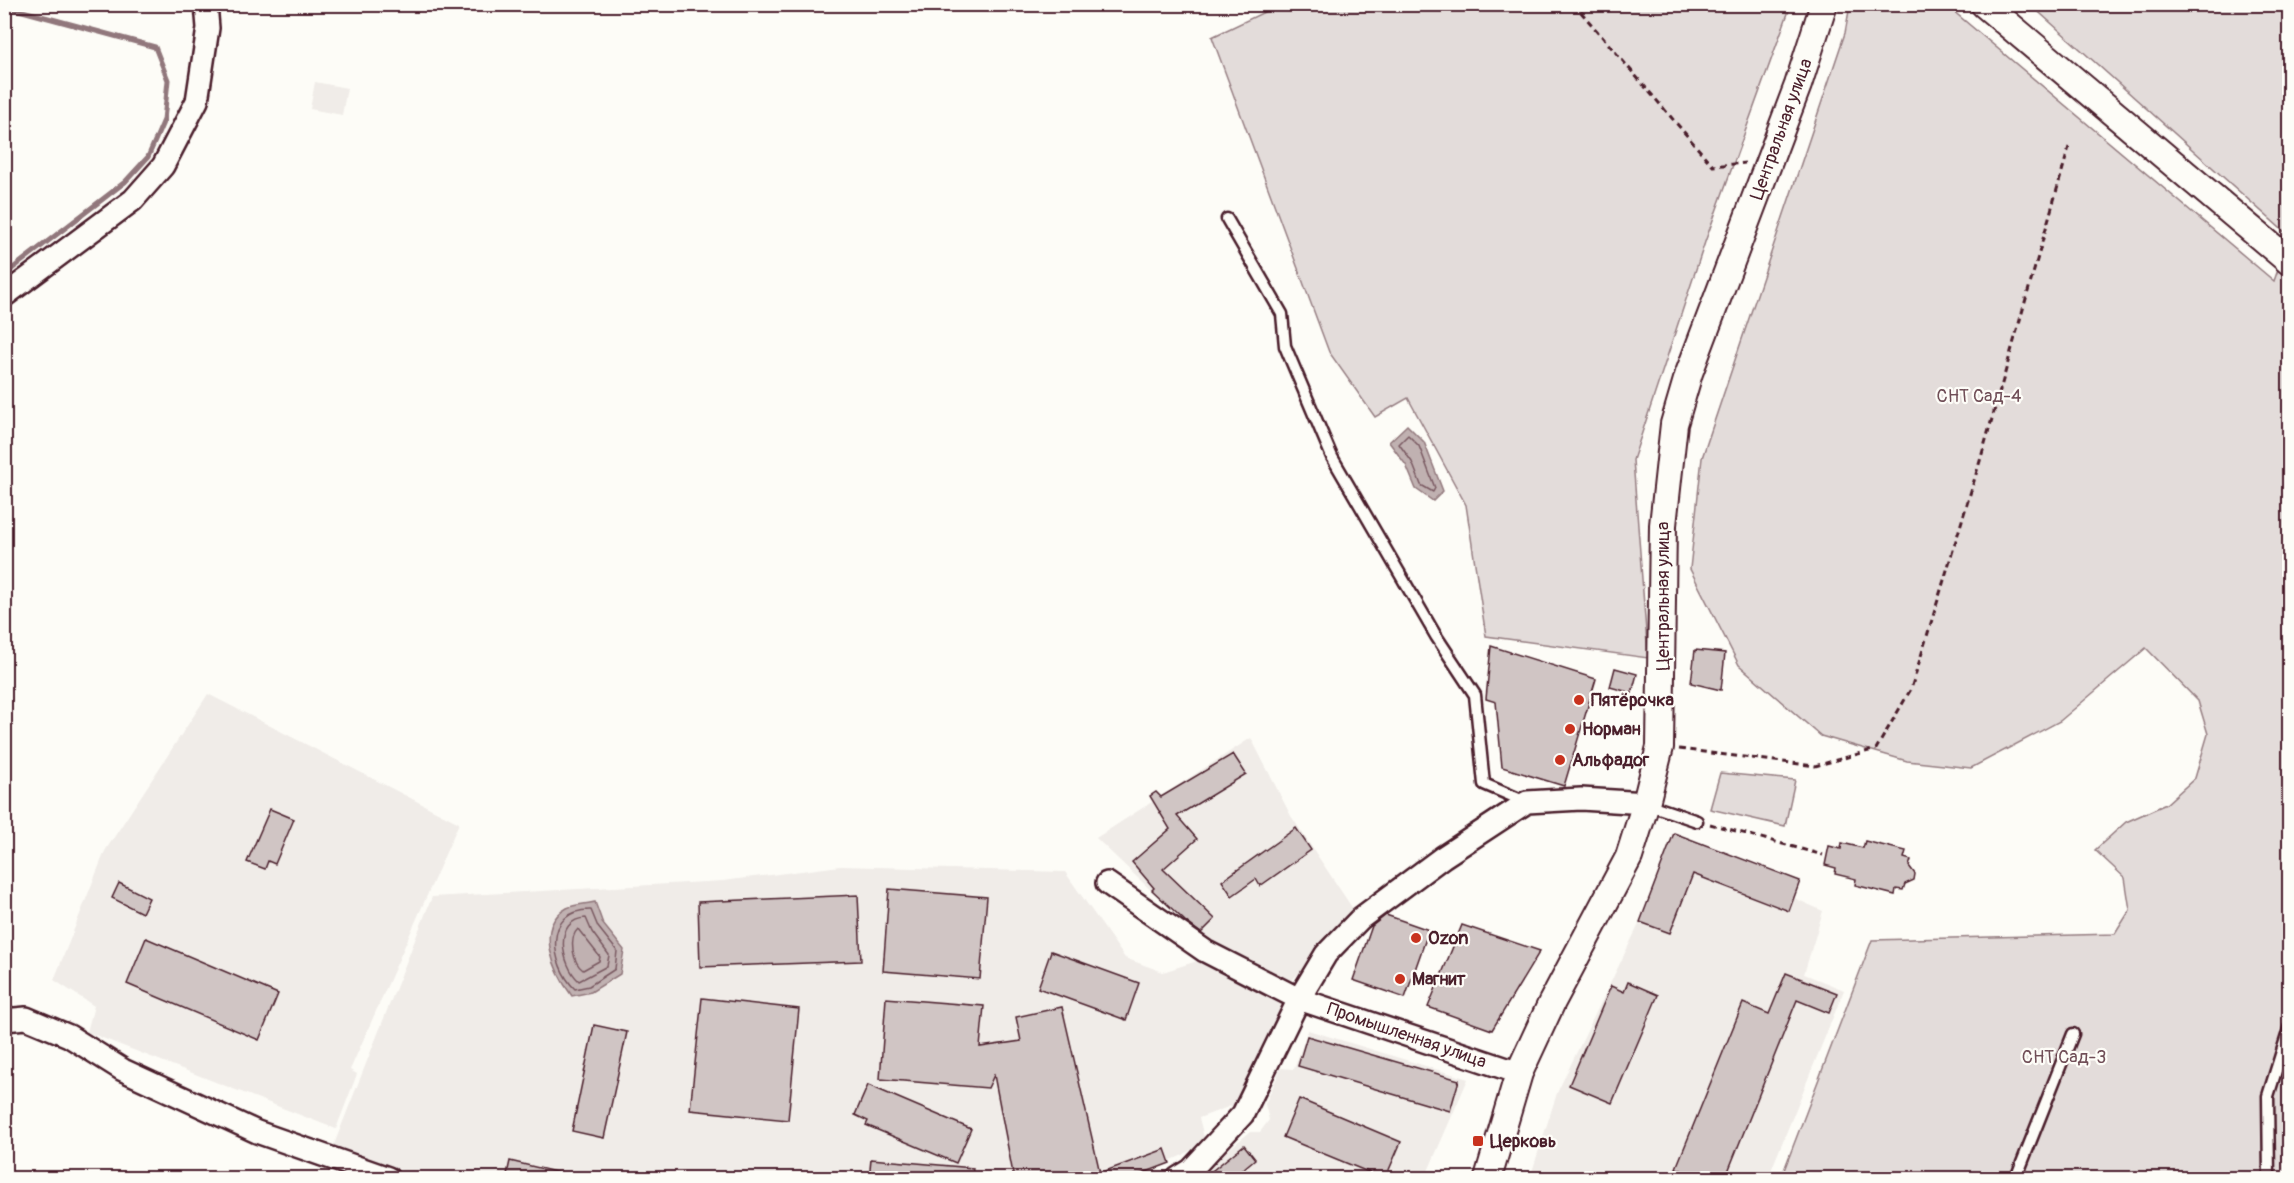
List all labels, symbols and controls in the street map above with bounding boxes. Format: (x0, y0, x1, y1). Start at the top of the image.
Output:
street label: Центральная улица (1745, 55, 1818, 203)
park label: СНТ Сад-4 (1937, 385, 2022, 408)
street label: Центральная улица (1652, 522, 1675, 670)
place label: Пятёрочка (1591, 689, 1675, 712)
marker: Пятёрочка (1572, 693, 1586, 707)
place label: Норман (1582, 718, 1641, 741)
marker: Норман (1563, 722, 1577, 736)
place label: Альфадог (1572, 749, 1650, 772)
marker: Альфадог (1553, 753, 1567, 767)
place label: Ozon (1428, 927, 1468, 950)
marker: Ozon (1409, 931, 1423, 945)
place label: Магнит (1412, 968, 1466, 991)
marker: Магнит (1393, 972, 1407, 986)
street label: Промышленная улица (1324, 997, 1490, 1074)
park label: СНТ Сад-3 (2022, 1046, 2106, 1069)
place label: Церковь (1490, 1130, 1556, 1153)
marker: Церковь (1471, 1134, 1485, 1148)

